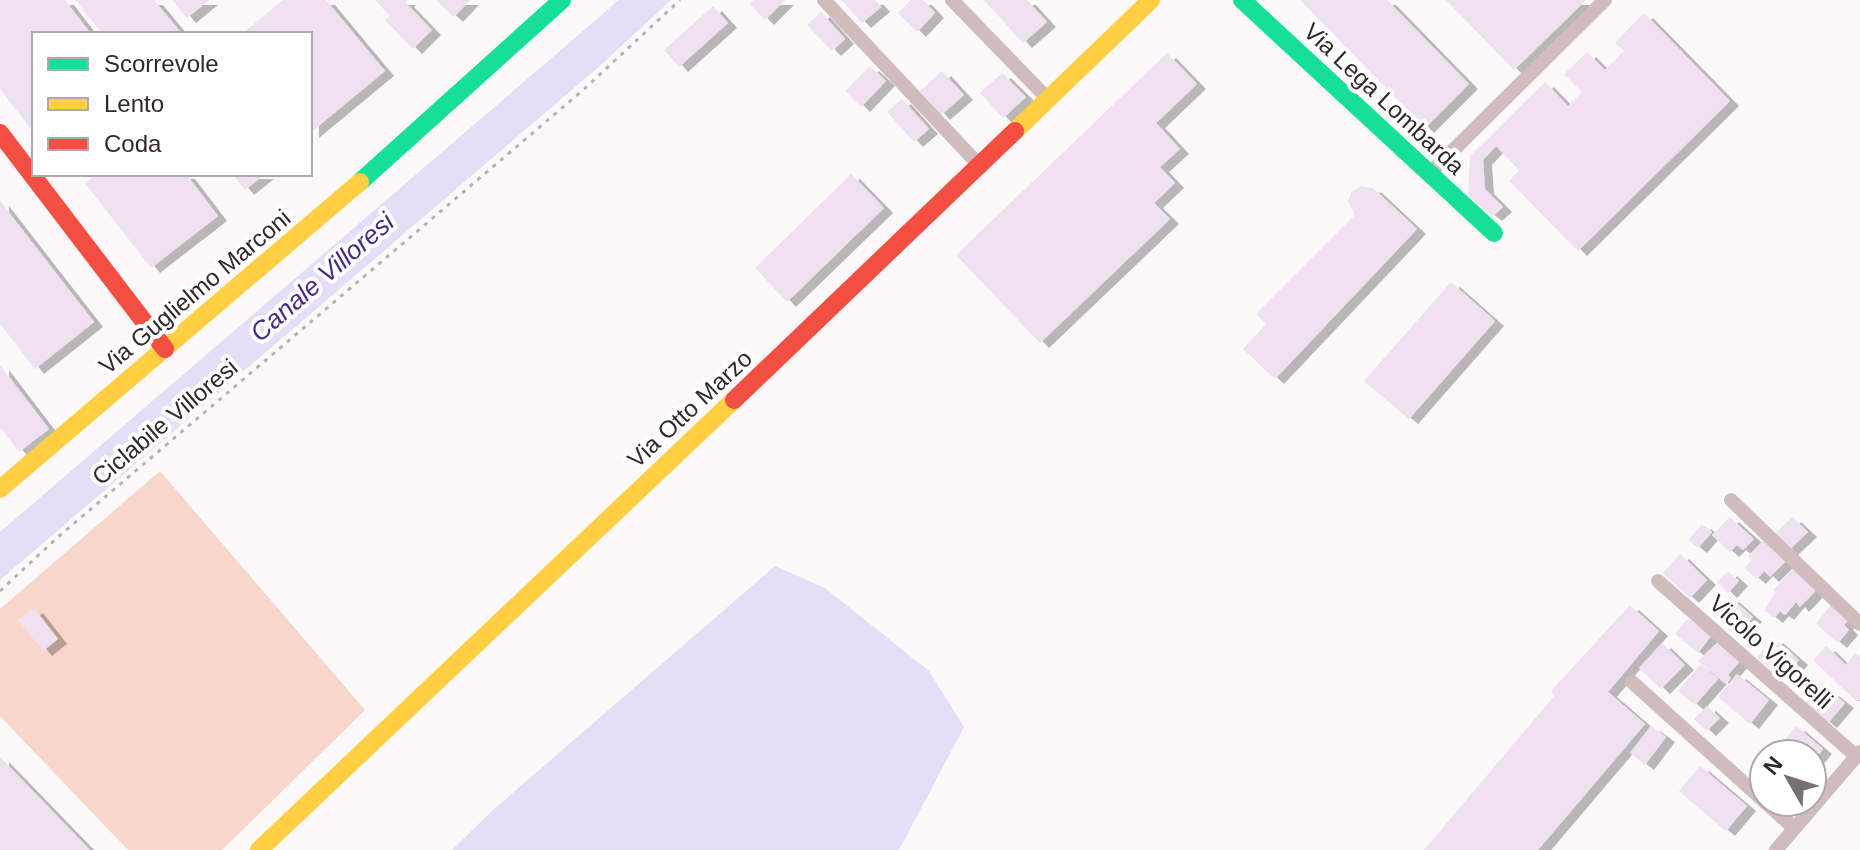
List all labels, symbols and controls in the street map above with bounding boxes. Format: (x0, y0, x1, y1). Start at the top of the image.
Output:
street label: Via Lega Lombarda (1299, 17, 1470, 180)
legend (32, 32, 312, 176)
text: Scorrevole (104, 50, 219, 77)
text: Lento (104, 90, 164, 117)
text: Coda (104, 130, 162, 157)
street label: Via Guglielmo Marconi (94, 204, 296, 379)
water label: Canale Villoresi (244, 206, 401, 347)
street label: Via Otto Marzo (622, 344, 757, 473)
street label: Ciclabile Villoresi (87, 353, 243, 490)
street label: Vicolo Vigorelli (1704, 589, 1839, 714)
north arrow (1748, 738, 1828, 818)
text: N (1758, 752, 1788, 780)

